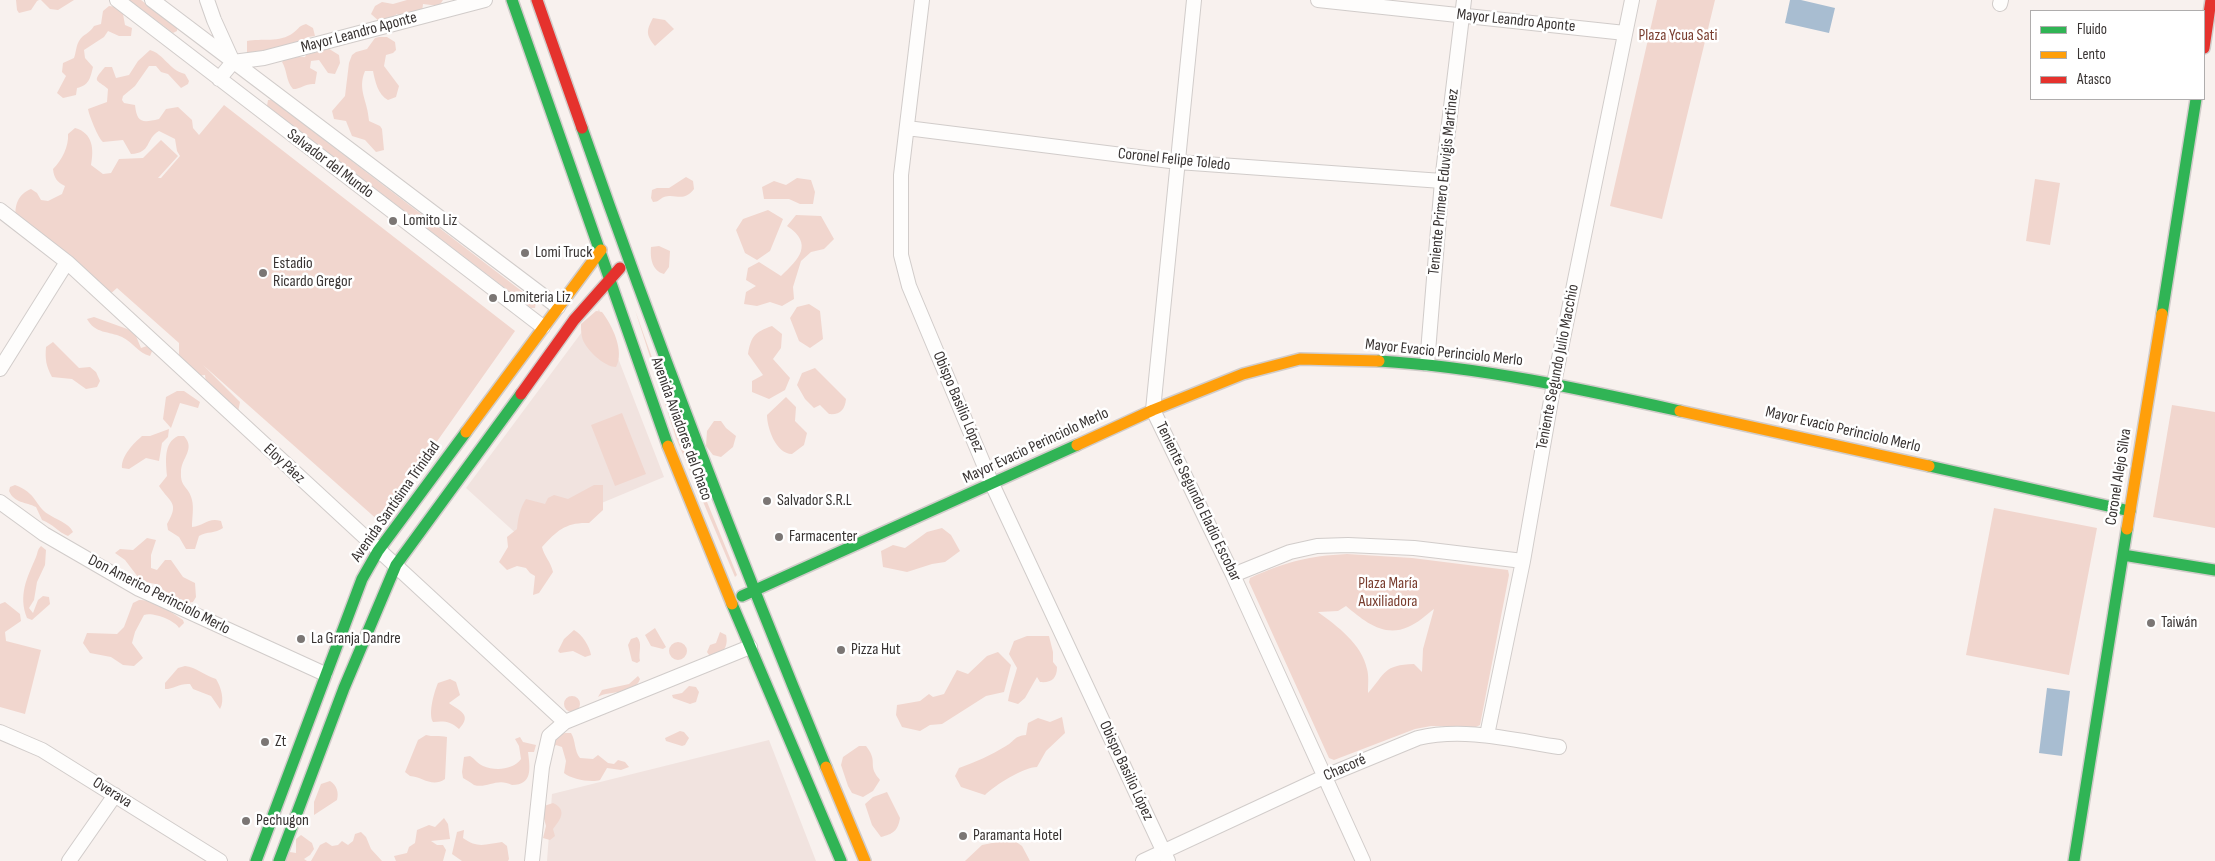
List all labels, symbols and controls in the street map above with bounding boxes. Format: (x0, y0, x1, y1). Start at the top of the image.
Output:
street label: Mayor Leandro Aponte (1456, 5, 1576, 37)
street label: Mayor Leandro Aponte (299, 8, 419, 58)
legend (2030, 10, 2205, 100)
text: Fluido (2077, 20, 2107, 39)
park label: Plaza Ycua Sati (1639, 26, 1717, 46)
text: Lento (2077, 45, 2106, 64)
text: Atasco (2077, 70, 2111, 89)
street label: Teniente Primero Eduvigis Martinez (1425, 88, 1463, 276)
street label: Salvador del Mundo (283, 125, 377, 203)
street label: Coronel Felipe Toledo (1117, 145, 1231, 175)
place label: Lomito Liz (403, 211, 457, 231)
marker: Lomito Liz (387, 215, 399, 227)
place label: Lomi Truck (535, 243, 592, 263)
marker: Lomi Truck (519, 247, 531, 259)
place label: Estadio Ricardo Gregor (273, 254, 352, 292)
marker: Estadio Ricardo Gregor (257, 267, 269, 279)
street label: Teniente Segundo Julio Macchio (1533, 283, 1583, 451)
place label: Lomiteria Liz (503, 288, 571, 308)
marker: Lomiteria Liz (487, 292, 499, 304)
street label: Mayor Evacio Perinciolo Merlo (1364, 335, 1524, 371)
street label: Obispo Basilio López (928, 349, 988, 455)
street label: Avenida Aviadores del Chaco (646, 355, 716, 503)
street label: Mayor Evacio Perinciolo Merlo (1764, 403, 1922, 457)
street label: Mayor Evacio Perinciolo Merlo (960, 404, 1112, 488)
street label: Teniente Segundo Eladio Escobar (1151, 419, 1245, 585)
street label: Coronel Alejo Silva (2102, 427, 2136, 527)
street label: Avenida Santísima Trinidad (347, 438, 445, 566)
street label: Eloy Páez (259, 440, 309, 488)
place label: Salvador S.R.L (777, 491, 852, 511)
marker: Salvador S.R.L (761, 495, 773, 507)
place label: Farmacenter (789, 527, 857, 547)
marker: Farmacenter (773, 531, 785, 543)
street label: Don Americo Perinciolo Merlo (85, 551, 233, 639)
park label: Plaza María Auxiliadora (1358, 574, 1418, 612)
place label: Taiwán (2161, 613, 2197, 633)
marker: Taiwán (2145, 617, 2157, 629)
place label: La Granja Dandre (311, 629, 401, 649)
marker: La Granja Dandre (295, 633, 307, 645)
place label: Pizza Hut (851, 640, 901, 660)
marker: Pizza Hut (835, 644, 847, 656)
street label: Obispo Basilio López (1095, 718, 1157, 824)
place label: Zt (275, 732, 287, 752)
marker: Zt (259, 736, 271, 748)
street label: Chacoré (1321, 750, 1369, 786)
street label: Overava (89, 773, 135, 813)
place label: Pechugon (256, 811, 309, 831)
marker: Pechugon (240, 815, 252, 827)
place label: Paramanta Hotel (973, 826, 1062, 846)
marker: Paramanta Hotel (957, 830, 969, 842)

